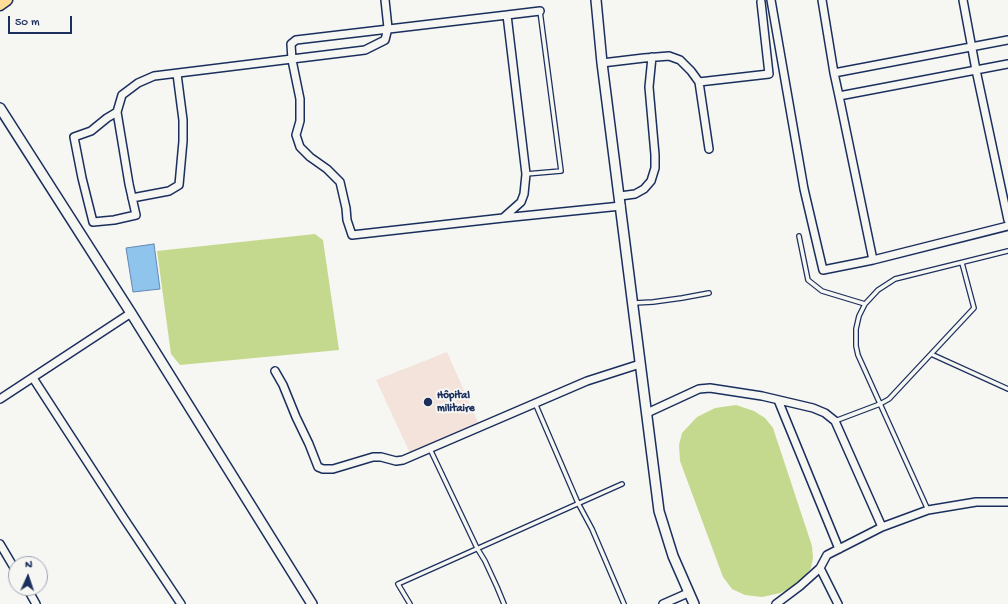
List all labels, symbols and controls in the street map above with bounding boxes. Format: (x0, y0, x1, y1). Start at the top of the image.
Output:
scale bar (10, 8, 74, 34)
text: 50 m (15, 16, 40, 30)
place label: Hôpital militaire (437, 389, 475, 415)
marker: Hôpital militaire (422, 396, 434, 408)
north arrow (8, 556, 48, 596)
text: N (25, 559, 32, 571)

